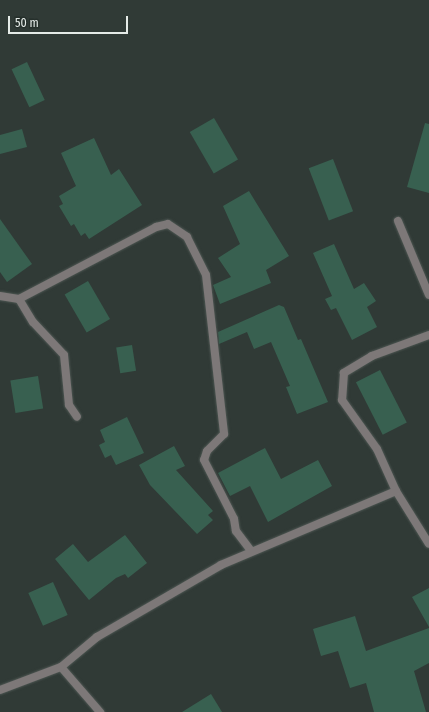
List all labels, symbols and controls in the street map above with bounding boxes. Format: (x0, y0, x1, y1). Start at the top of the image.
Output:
scale bar (10, 8, 130, 34)
text: 50 m (15, 16, 39, 30)

